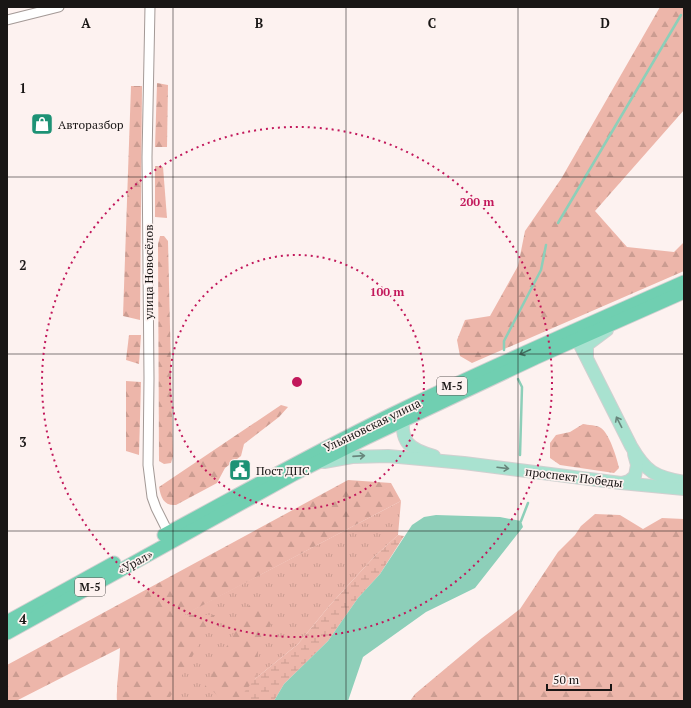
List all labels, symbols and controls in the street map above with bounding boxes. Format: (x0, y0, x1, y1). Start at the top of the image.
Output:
text: A (81, 14, 91, 32)
text: B (255, 14, 263, 32)
text: C (428, 14, 436, 32)
text: D (600, 14, 610, 32)
text: 1 (19, 79, 27, 97)
shop icon: Авторазбор (29, 111, 55, 137)
place label: Авторазбор (58, 117, 124, 132)
text: 200 m (460, 194, 494, 209)
street label: улица Новосёлов (141, 224, 156, 321)
text: 2 (19, 256, 27, 274)
text: 100 m (370, 284, 404, 299)
one-way arrow (519, 349, 531, 356)
centre of rings (290, 375, 304, 389)
road number: М-5 (437, 377, 467, 395)
street label: Ульяновская улица (321, 395, 423, 455)
one-way arrow (615, 416, 622, 428)
text: 3 (19, 433, 27, 451)
one-way arrow (352, 453, 365, 460)
public building icon: Пост ДПС (227, 457, 253, 483)
place label: Пост ДПС (256, 463, 310, 478)
one-way arrow (496, 464, 509, 472)
street label: проспект Победы (524, 464, 624, 490)
street label: «Урал» (115, 546, 155, 578)
road number: М-5 (75, 578, 105, 596)
text: 4 (19, 610, 27, 628)
scale bar (547, 666, 611, 692)
text: 50 m (553, 672, 580, 687)

